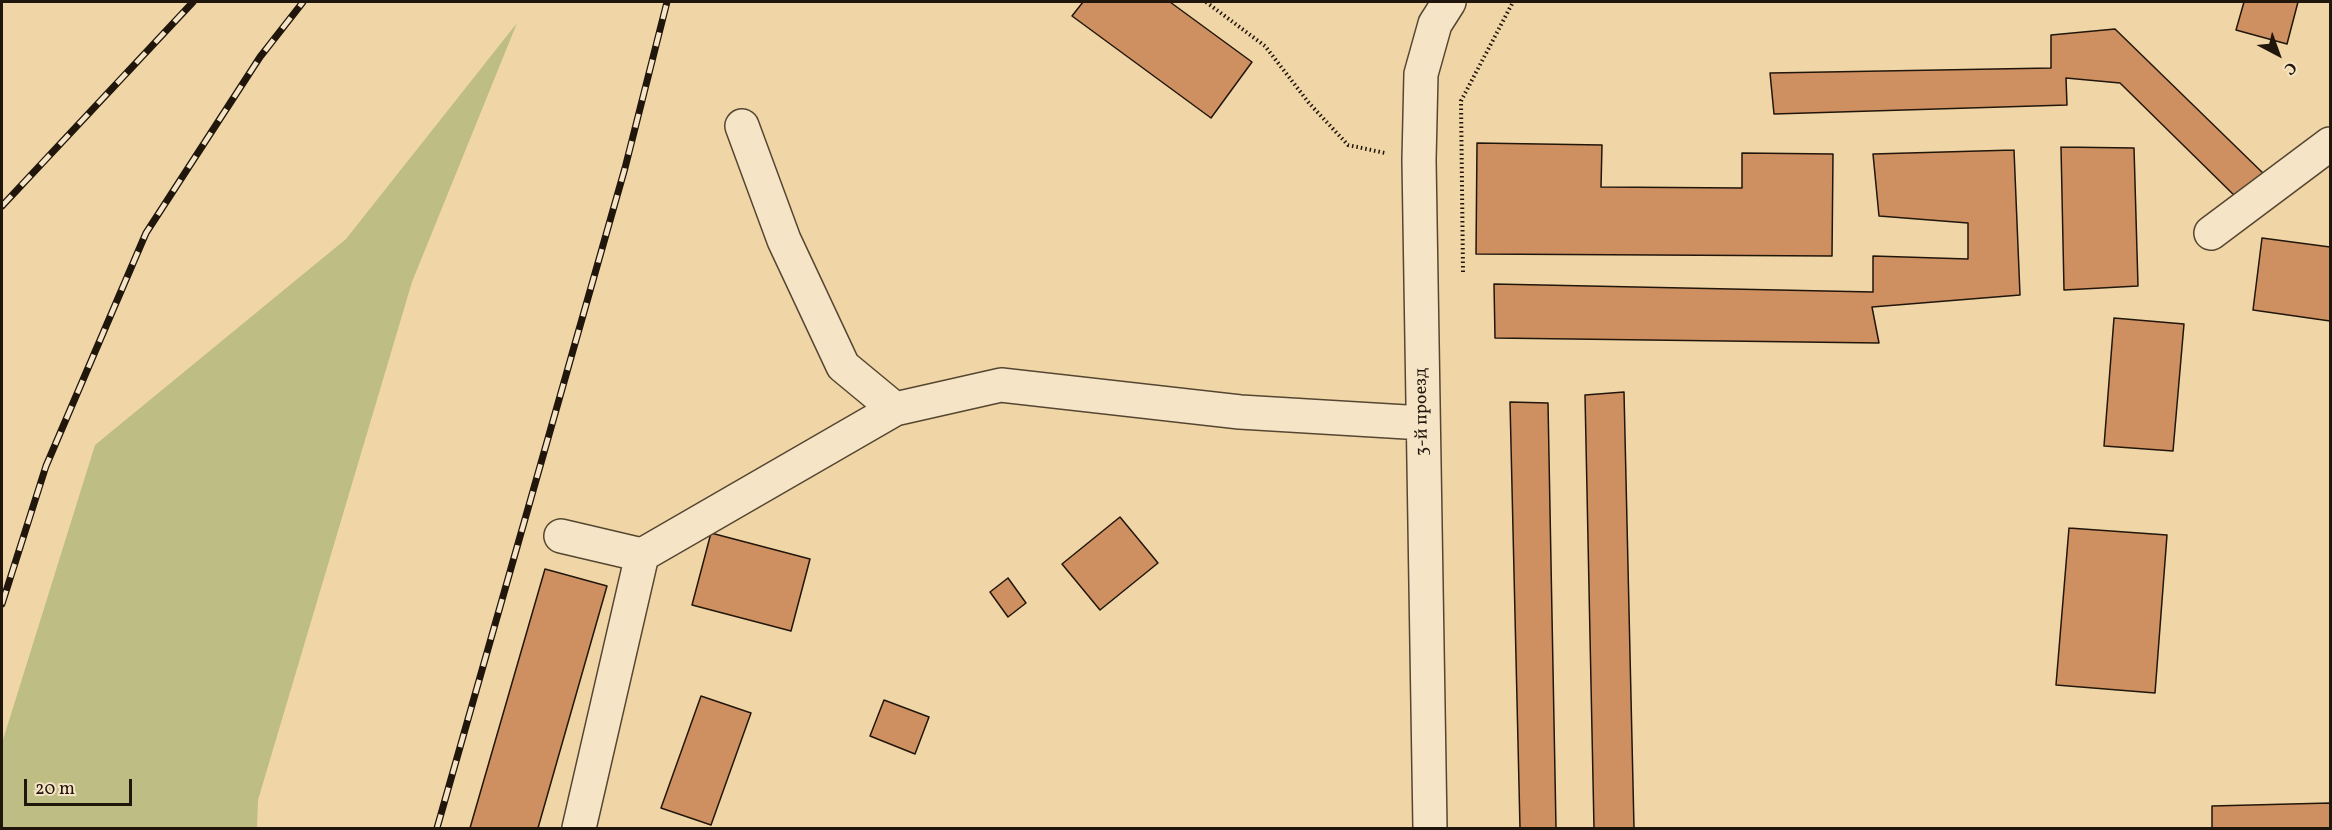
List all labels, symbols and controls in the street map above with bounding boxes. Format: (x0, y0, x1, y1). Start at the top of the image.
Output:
north arrow (2248, 24, 2308, 84)
text: С (2279, 56, 2301, 79)
street label: 3-й проезд (1411, 368, 1435, 456)
scale bar (27, 767, 135, 805)
text: 20 m (35, 777, 75, 802)

